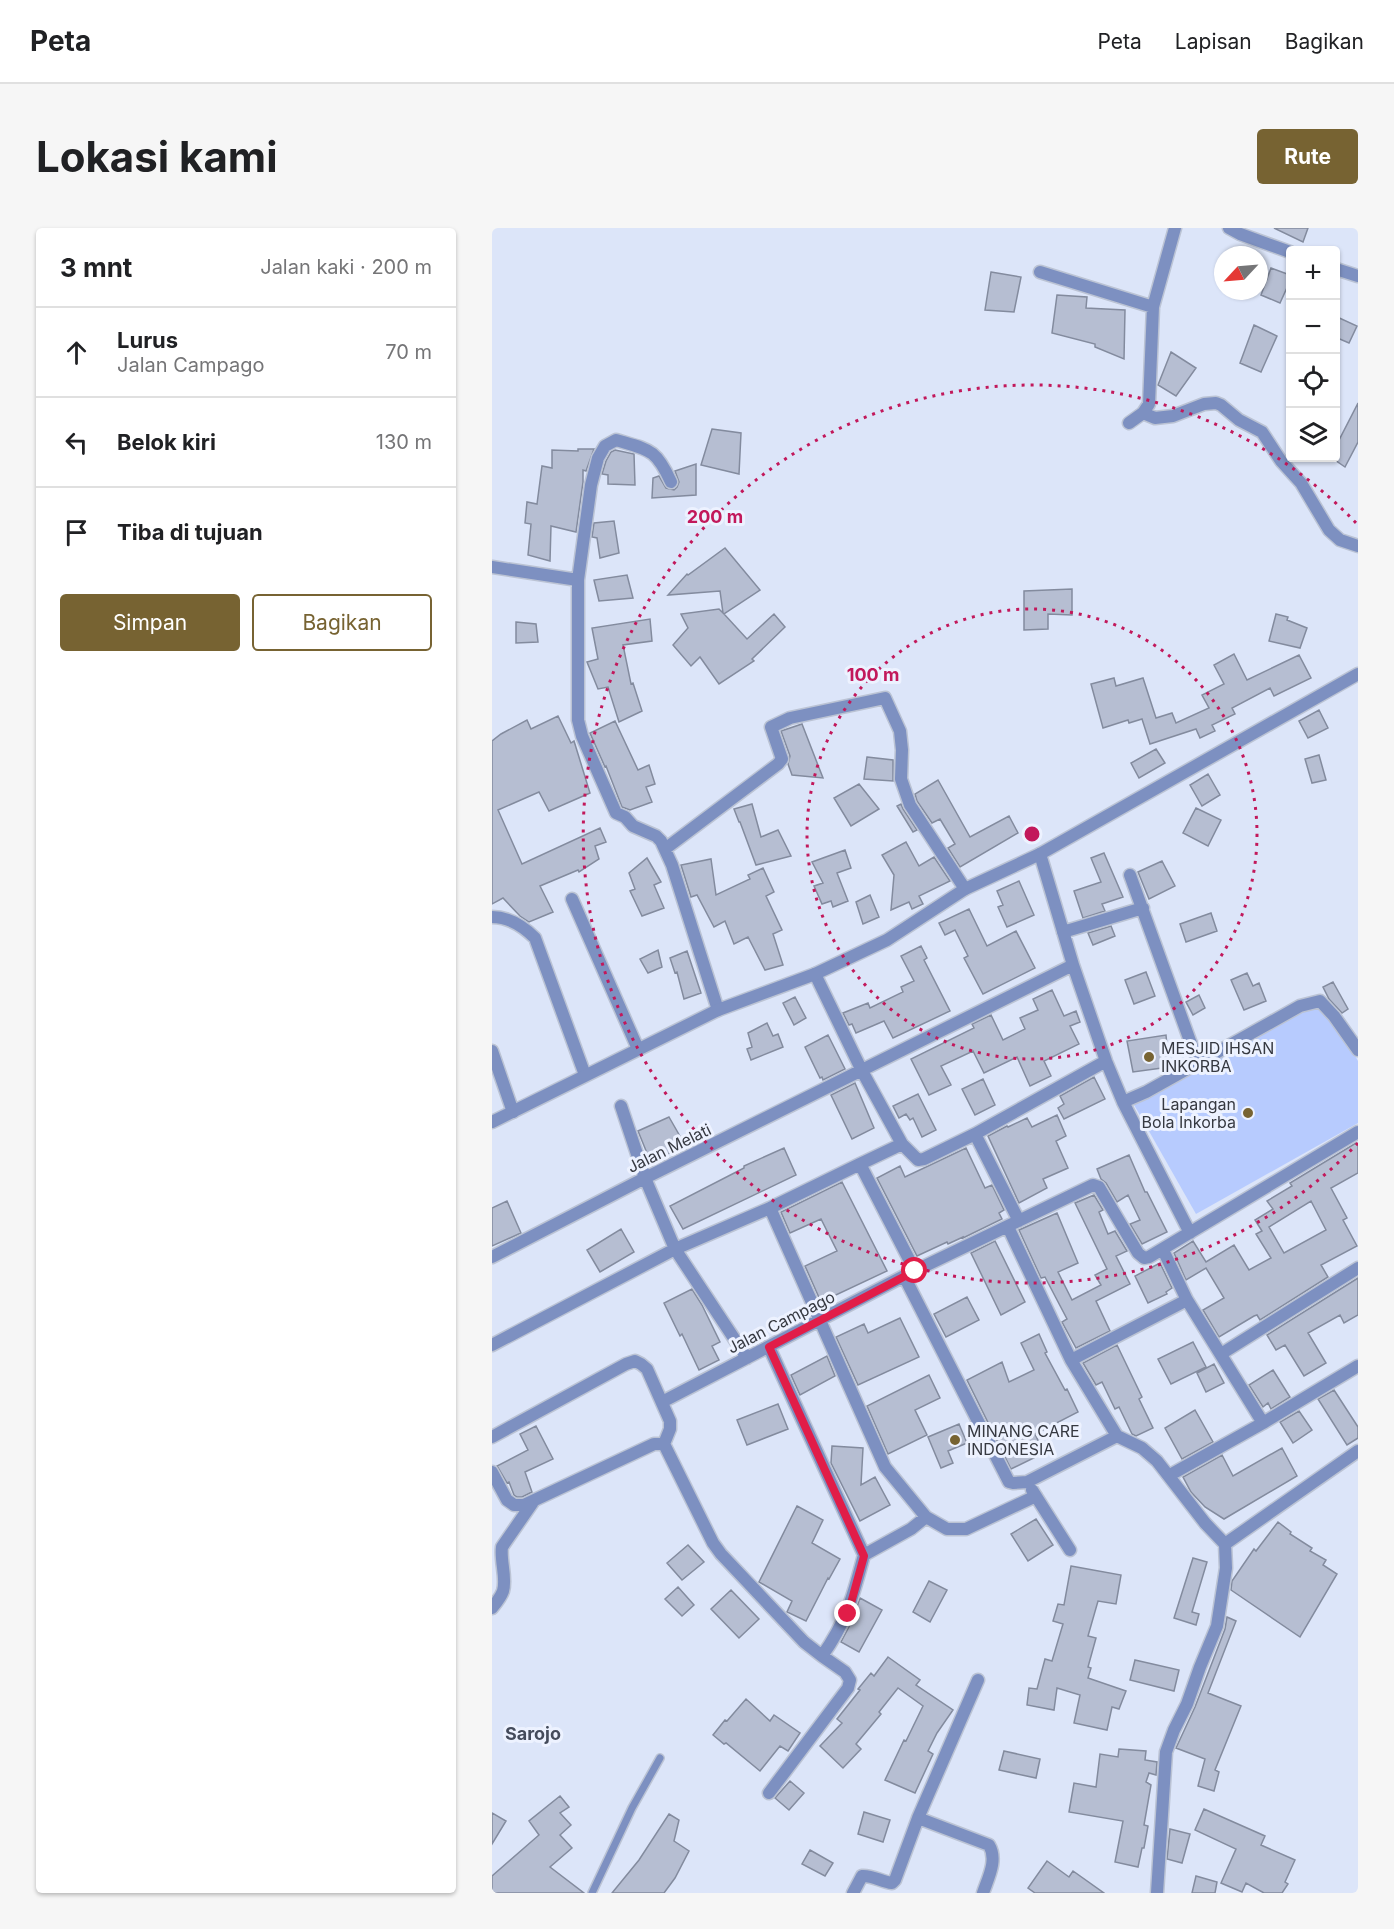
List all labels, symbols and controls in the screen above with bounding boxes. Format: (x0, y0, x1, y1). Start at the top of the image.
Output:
text: Peta (30, 24, 91, 58)
text: Peta (1098, 29, 1142, 54)
text: Lapisan (1175, 29, 1252, 54)
text: Bagikan (1285, 29, 1364, 54)
button: Rute (1257, 129, 1358, 184)
text: Lokasi kami (36, 131, 278, 182)
north arrow (1214, 246, 1268, 300)
map controls (1286, 246, 1340, 462)
button: + (1286, 246, 1340, 300)
text: 3 mnt (60, 252, 132, 283)
text: Jalan kaki · 200 m (260, 255, 432, 279)
button: − (1286, 300, 1340, 354)
text: Lurus (117, 327, 178, 353)
icon: ahead (60, 336, 93, 369)
text: 70 m (385, 340, 432, 364)
text: Jalan Campago (117, 353, 264, 377)
button: locate (1286, 354, 1340, 408)
button: layers (1286, 408, 1340, 462)
icon: left (60, 426, 93, 459)
text: Belok kiri (117, 429, 216, 455)
text: 130 m (376, 430, 432, 454)
text: 200 m (687, 506, 743, 527)
icon: arrive (60, 516, 93, 549)
text: Tiba di tujuan (117, 519, 263, 545)
button: Simpan (60, 594, 240, 651)
button: Bagikan (252, 594, 432, 651)
text: 100 m (847, 664, 899, 685)
centre of rings (1022, 824, 1042, 844)
place label: MESJID IHSAN INKORBA (1161, 1038, 1274, 1076)
marker: MESJID IHSAN INKORBA (1142, 1050, 1156, 1064)
place label: Lapangan Bola Inkorba (1142, 1094, 1236, 1132)
marker: Lapangan Bola Inkorba (1241, 1106, 1255, 1120)
street label: Jalan Melati (624, 1119, 714, 1177)
route start (901, 1257, 927, 1283)
street label: Jalan Campago (724, 1286, 838, 1358)
place label: MINANG CARE INDONESIA (967, 1421, 1080, 1459)
marker: MINANG CARE INDONESIA (948, 1433, 962, 1447)
route end (834, 1600, 860, 1626)
district label: Sarojo (505, 1723, 561, 1744)

